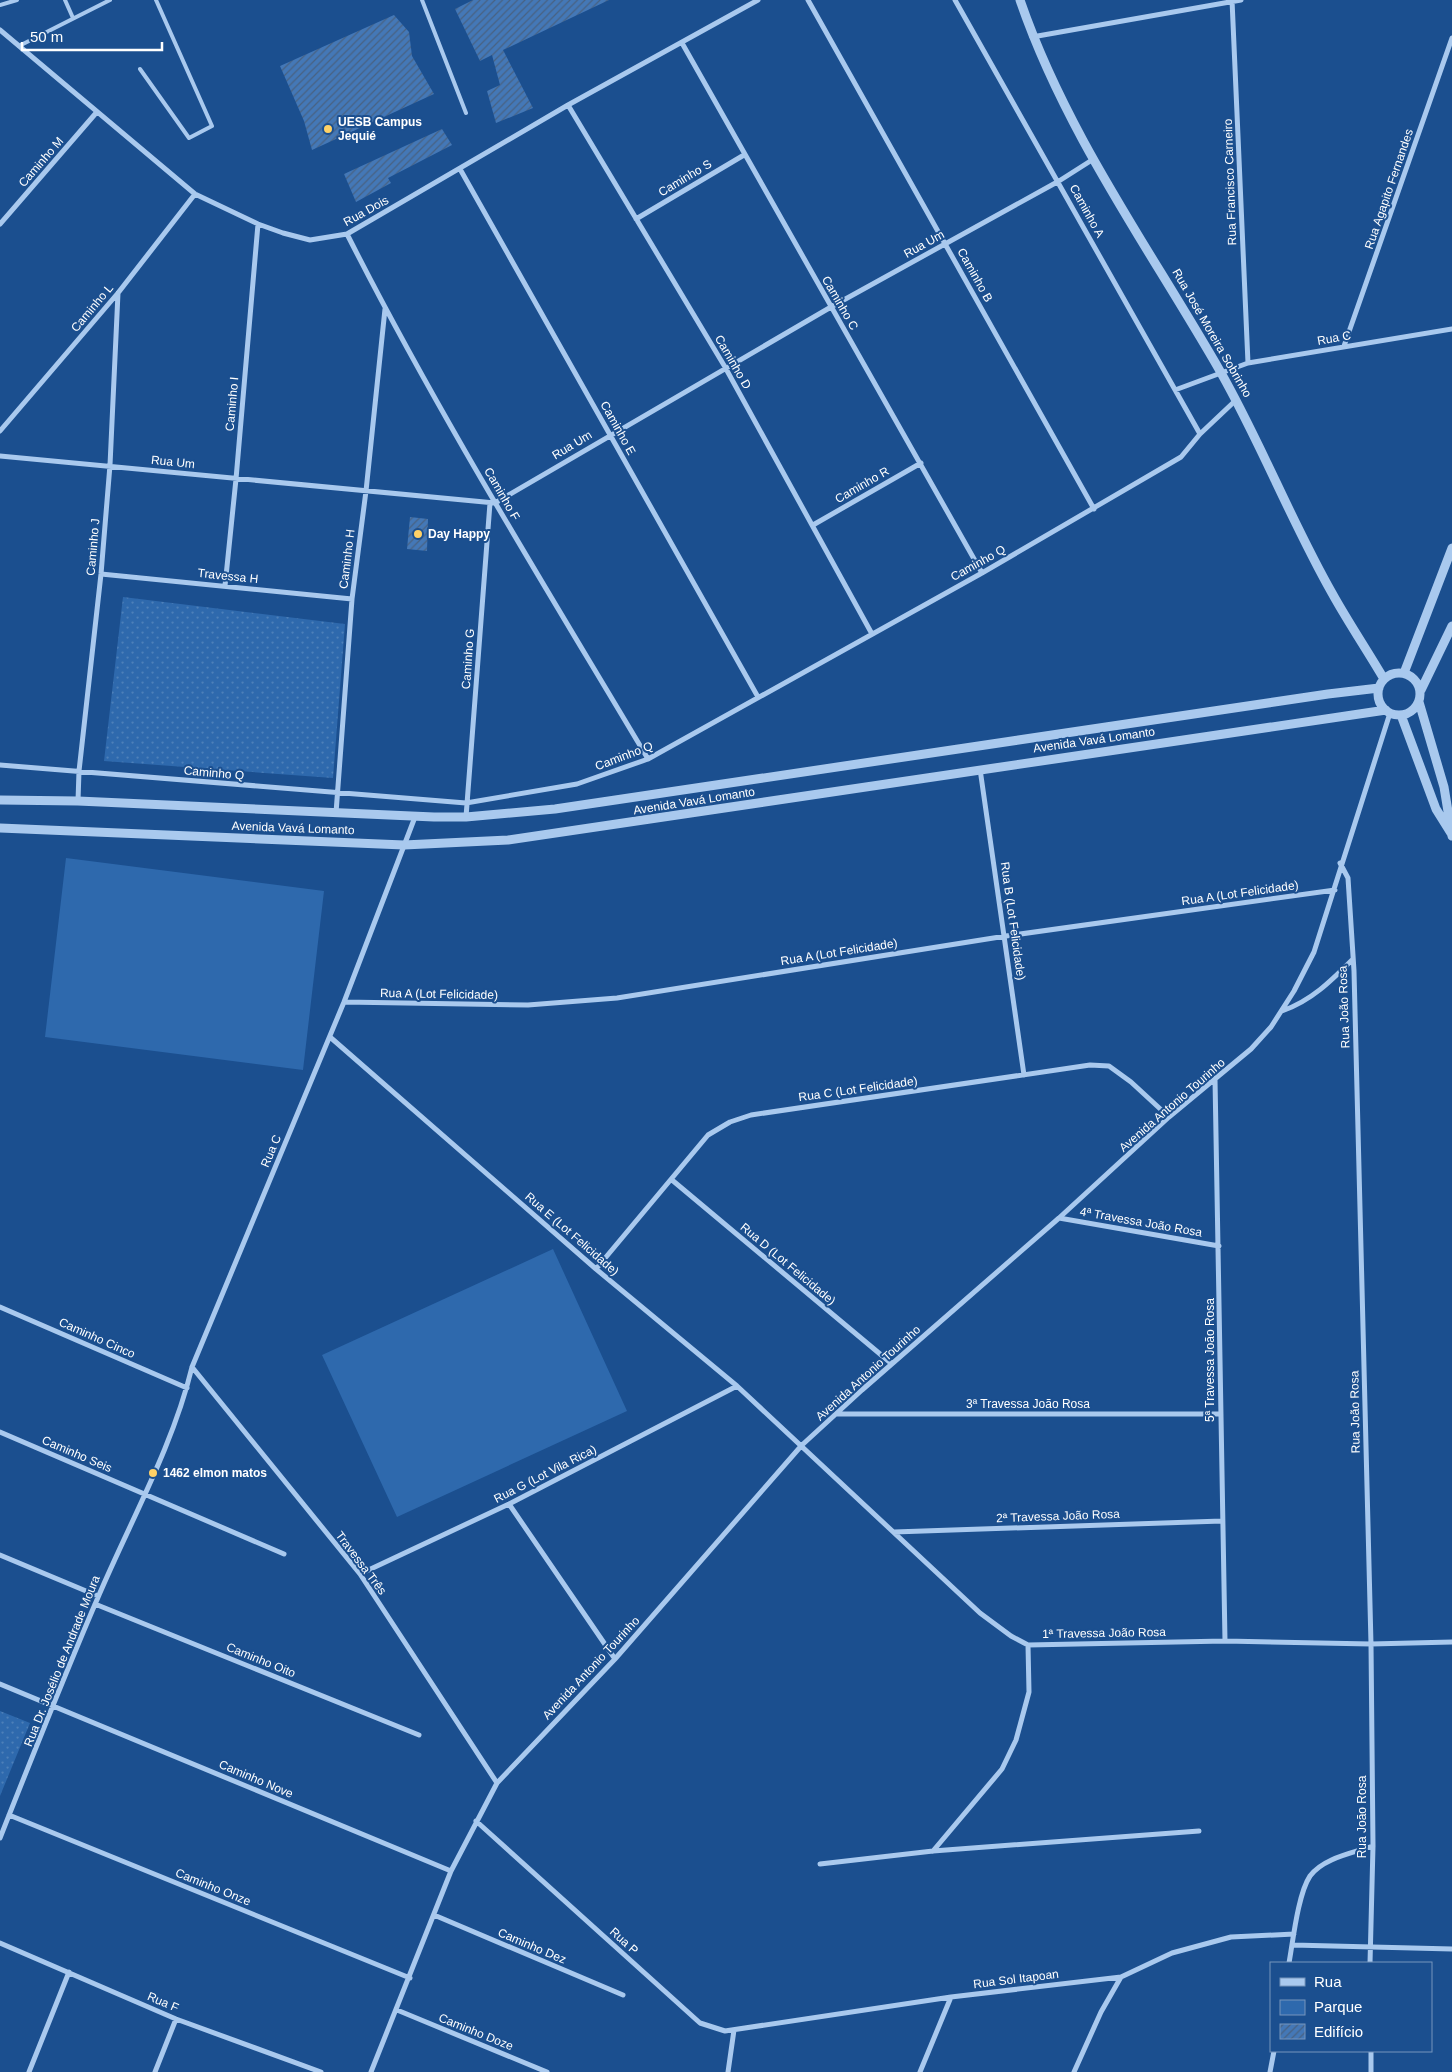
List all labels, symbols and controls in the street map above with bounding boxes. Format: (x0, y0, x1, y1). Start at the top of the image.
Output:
scale bar (22, 20, 162, 52)
text: 50 m (30, 28, 63, 45)
place label: UESB Campus Jequié (338, 115, 422, 143)
street label: Rua Francisco Carneiro (1221, 118, 1239, 246)
marker: UESB Campus Jequié (322, 123, 334, 135)
street label: Rua Agapito Fernandes (1362, 127, 1416, 251)
street label: Caminho M (16, 134, 66, 190)
street label: Caminho S (656, 157, 714, 199)
street label: Caminho A (1067, 182, 1107, 240)
street label: Rua Dois (341, 193, 391, 229)
street label: Rua Um (901, 227, 947, 261)
street label: Caminho B (954, 246, 996, 304)
street label: Rua José Moreira Sobrinho (1169, 266, 1255, 400)
street label: Caminho C (819, 274, 861, 333)
street label: Caminho L (68, 281, 116, 335)
street label: Rua C (1316, 328, 1352, 348)
street label: Caminho D (712, 333, 754, 392)
street label: Caminho I (223, 376, 241, 432)
street label: Caminho E (597, 399, 639, 457)
street label: Rua Um (550, 428, 594, 462)
street label: Rua Um (150, 453, 196, 471)
street label: Caminho R (833, 464, 892, 506)
street label: Caminho F (481, 465, 523, 523)
street label: Caminho J (84, 518, 102, 576)
place label: Day Happy (428, 527, 490, 541)
street label: Caminho H (336, 528, 358, 590)
marker: Day Happy (412, 528, 424, 540)
street label: Caminho Q (948, 542, 1008, 584)
street label: Travessa H (197, 566, 259, 586)
street label: Caminho G (459, 628, 477, 690)
street label: Avenida Vavá Lomanto (1032, 724, 1156, 755)
street label: Caminho Q (593, 739, 655, 773)
street label: Caminho Q (183, 763, 245, 783)
street label: Avenida Vavá Lomanto (632, 784, 756, 818)
street label: Avenida Vavá Lomanto (231, 819, 355, 837)
street label: Rua B (Lot Felicidade) (998, 861, 1028, 981)
street label: Rua A (Lot Felicidade) (1181, 878, 1299, 908)
street label: Rua A (Lot Felicidade) (780, 936, 898, 968)
street label: Rua João Rosa (1336, 965, 1352, 1049)
street label: Rua A (Lot Felicidade) (380, 986, 498, 1002)
street label: Avenida Antonio Tourinho (1116, 1055, 1228, 1155)
street label: Rua C (Lot Felicidade) (798, 1074, 918, 1104)
street label: Rua C (258, 1132, 284, 1169)
street label: Rua E (Lot Felicidade) (522, 1190, 622, 1278)
street label: 4ª Travessa João Rosa (1079, 1204, 1204, 1240)
street label: Rua D (Lot Felicidade) (738, 1220, 838, 1308)
street label: 5ª Travessa João Rosa (1203, 1298, 1217, 1422)
street label: Caminho Cinco (57, 1315, 138, 1361)
street label: Avenida Antonio Tourinho (813, 1322, 923, 1424)
street label: Rua João Rosa (1347, 1370, 1363, 1453)
street label: 3ª Travessa João Rosa (966, 1397, 1090, 1411)
street label: Caminho Seis (40, 1433, 114, 1475)
street label: Rua G (Lot Vila Rica) (491, 1442, 599, 1506)
place label: 1462 elmon matos (163, 1466, 267, 1480)
marker: 1462 elmon matos (147, 1467, 159, 1479)
street label: 2ª Travessa João Rosa (996, 1507, 1120, 1525)
street label: Travessa Três (333, 1529, 389, 1597)
street label: Rua Dr. Josélio de Andrade Moura (21, 1573, 103, 1749)
street label: Avenida Antonio Tourinho (540, 1613, 643, 1722)
street label: 1ª Travessa João Rosa (1042, 1625, 1166, 1641)
street label: Caminho Oito (224, 1640, 298, 1680)
street label: Caminho Nove (217, 1757, 296, 1801)
street label: Rua João Rosa (1355, 1775, 1369, 1858)
street label: Caminho Onze (173, 1866, 253, 1909)
street label: Caminho Dez (496, 1925, 568, 1967)
street label: Rua P (607, 1925, 641, 1957)
legend (1270, 1962, 1432, 2052)
street label: Rua Sol Itapoan (972, 1967, 1060, 1991)
text: Rua (1314, 1973, 1342, 1990)
street label: Rua F (145, 1989, 181, 2015)
text: Parque (1314, 1998, 1362, 2015)
street label: Caminho Doze (437, 2011, 516, 2053)
text: Edifício (1314, 2023, 1363, 2040)

